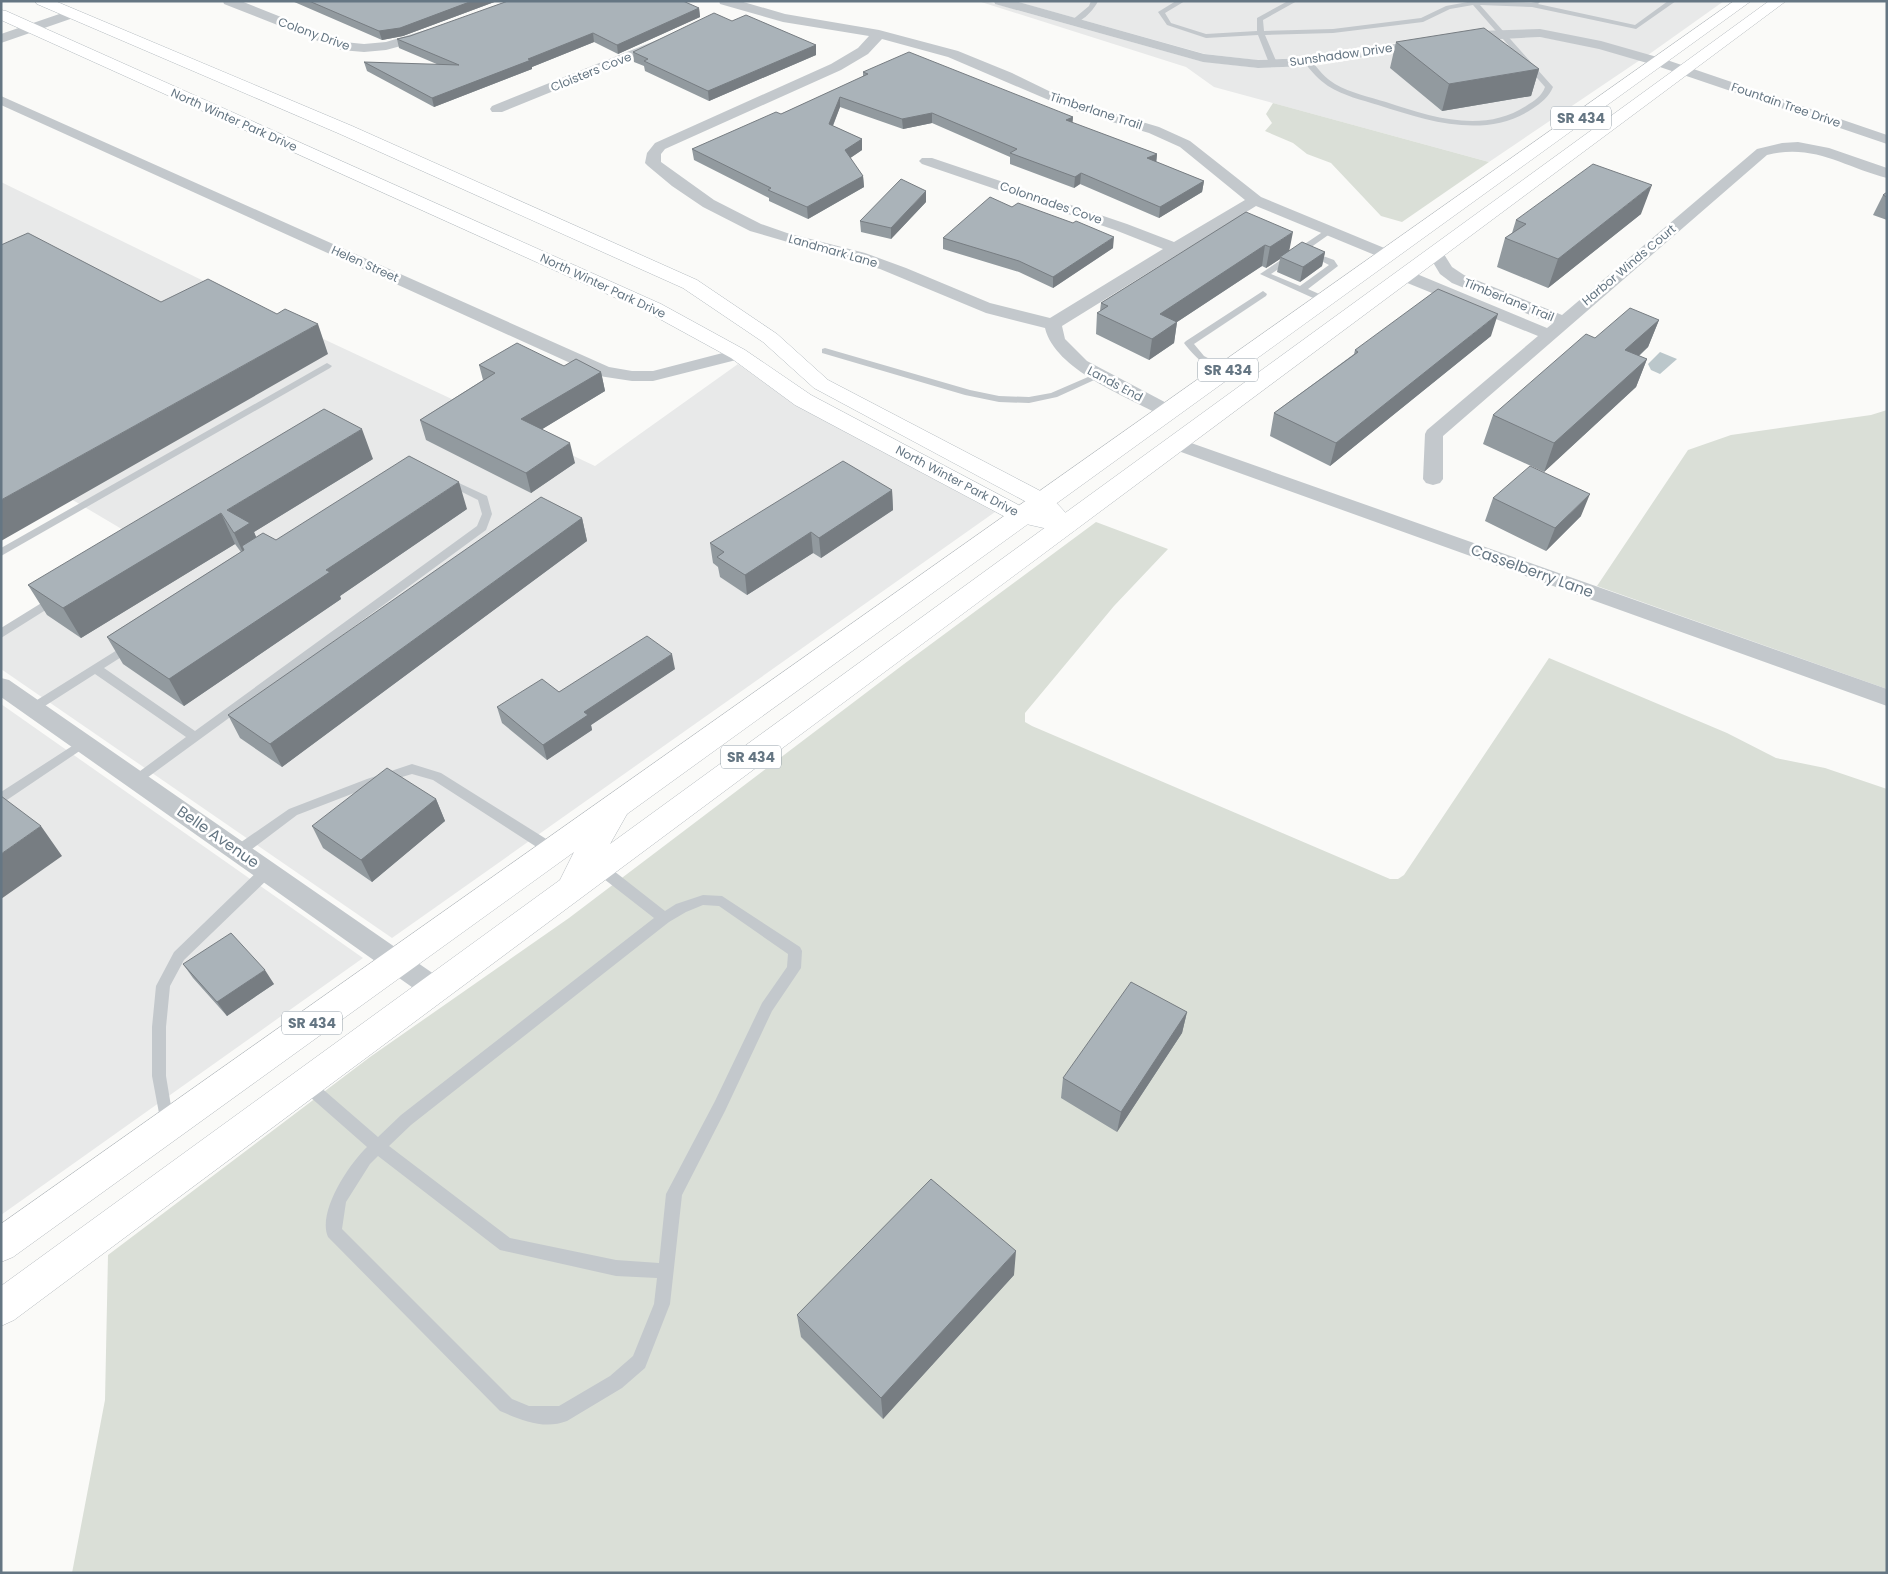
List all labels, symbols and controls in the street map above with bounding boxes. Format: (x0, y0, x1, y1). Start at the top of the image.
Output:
street label: Colony Drive (276, 13, 352, 54)
street label: Sunshadow Drive (1289, 39, 1393, 70)
street label: Cloisters Cove (548, 48, 634, 96)
street label: Fountain Tree Drive (1729, 78, 1843, 131)
street label: North Winter Park Drive (168, 84, 300, 155)
street label: Timberlane Trail (1048, 88, 1145, 133)
road number: SR 434 (1551, 106, 1611, 130)
street label: Colonnades Cove (998, 177, 1105, 228)
street label: Harbor Winds Court (1578, 220, 1679, 309)
street label: Landmark Lane (787, 230, 880, 271)
street label: Helen Street (329, 241, 402, 286)
street label: North Winter Park Drive (538, 249, 669, 322)
street label: Timberlane Trail (1461, 274, 1557, 325)
road number: SR 434 (1198, 358, 1258, 382)
street label: Lands End (1085, 362, 1146, 405)
street label: North Winter Park Drive (893, 441, 1022, 520)
street label: Casselberry Lane (1468, 539, 1596, 602)
road number: SR 434 (721, 746, 781, 769)
street label: Belle Avenue (173, 801, 263, 873)
road number: SR 434 (282, 1011, 342, 1034)

